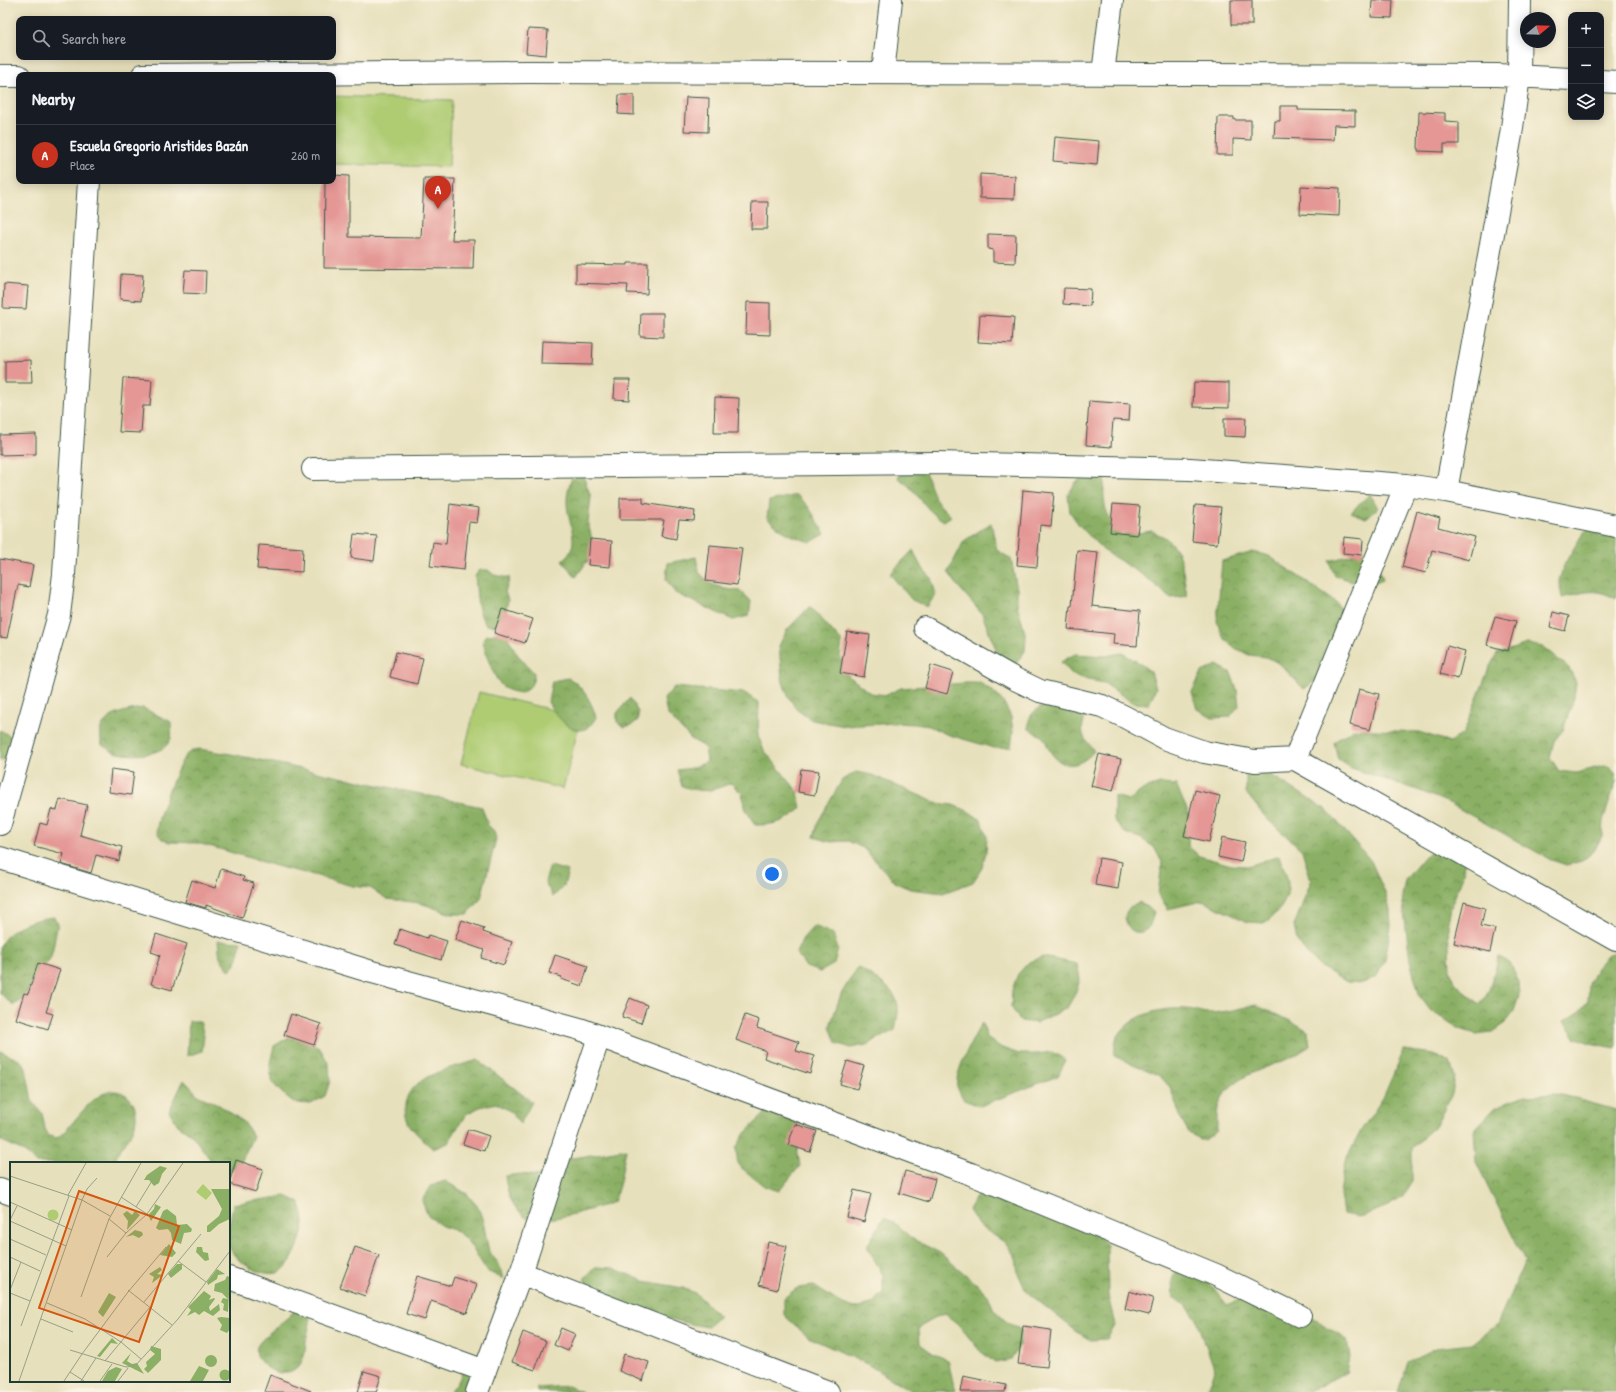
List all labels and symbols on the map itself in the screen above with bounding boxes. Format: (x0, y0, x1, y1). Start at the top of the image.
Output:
north arrow (1520, 12, 1556, 48)
pin: A (425, 176, 451, 209)
your location (762, 864, 782, 884)
inset map (10, 1162, 230, 1382)

